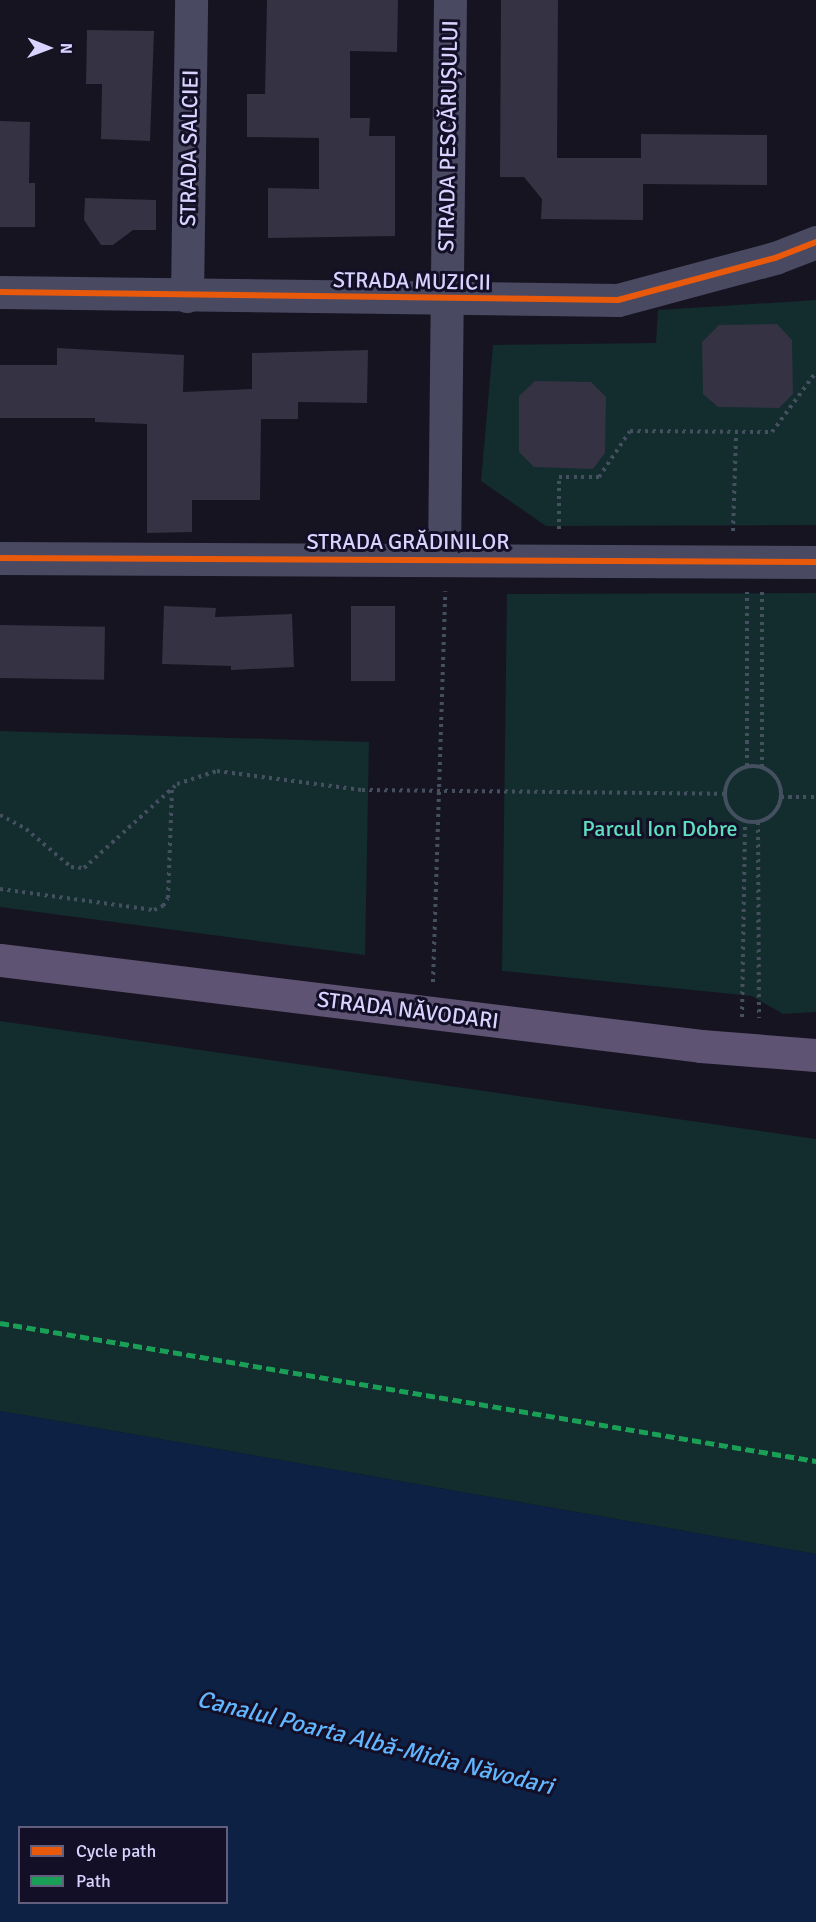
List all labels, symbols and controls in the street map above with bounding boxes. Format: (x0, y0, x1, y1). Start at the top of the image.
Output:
north arrow (18, 18, 78, 78)
street label: STRADA PESCĂRUȘULUI (433, 20, 463, 252)
text: N (56, 43, 76, 54)
street label: STRADA SALCIEI (174, 69, 204, 227)
street label: STRADA MUZICII (333, 266, 491, 296)
street label: STRADA GRĂDINILOR (307, 529, 509, 555)
park label: Parcul Ion Dobre (582, 816, 738, 842)
street label: STRADA NĂVODARI (316, 986, 500, 1034)
water label: Canalul Poarta Albă-Midia Năvodari (194, 1685, 556, 1801)
legend (18, 1826, 228, 1904)
text: Cycle path (76, 1840, 156, 1862)
text: Path (76, 1870, 111, 1892)

